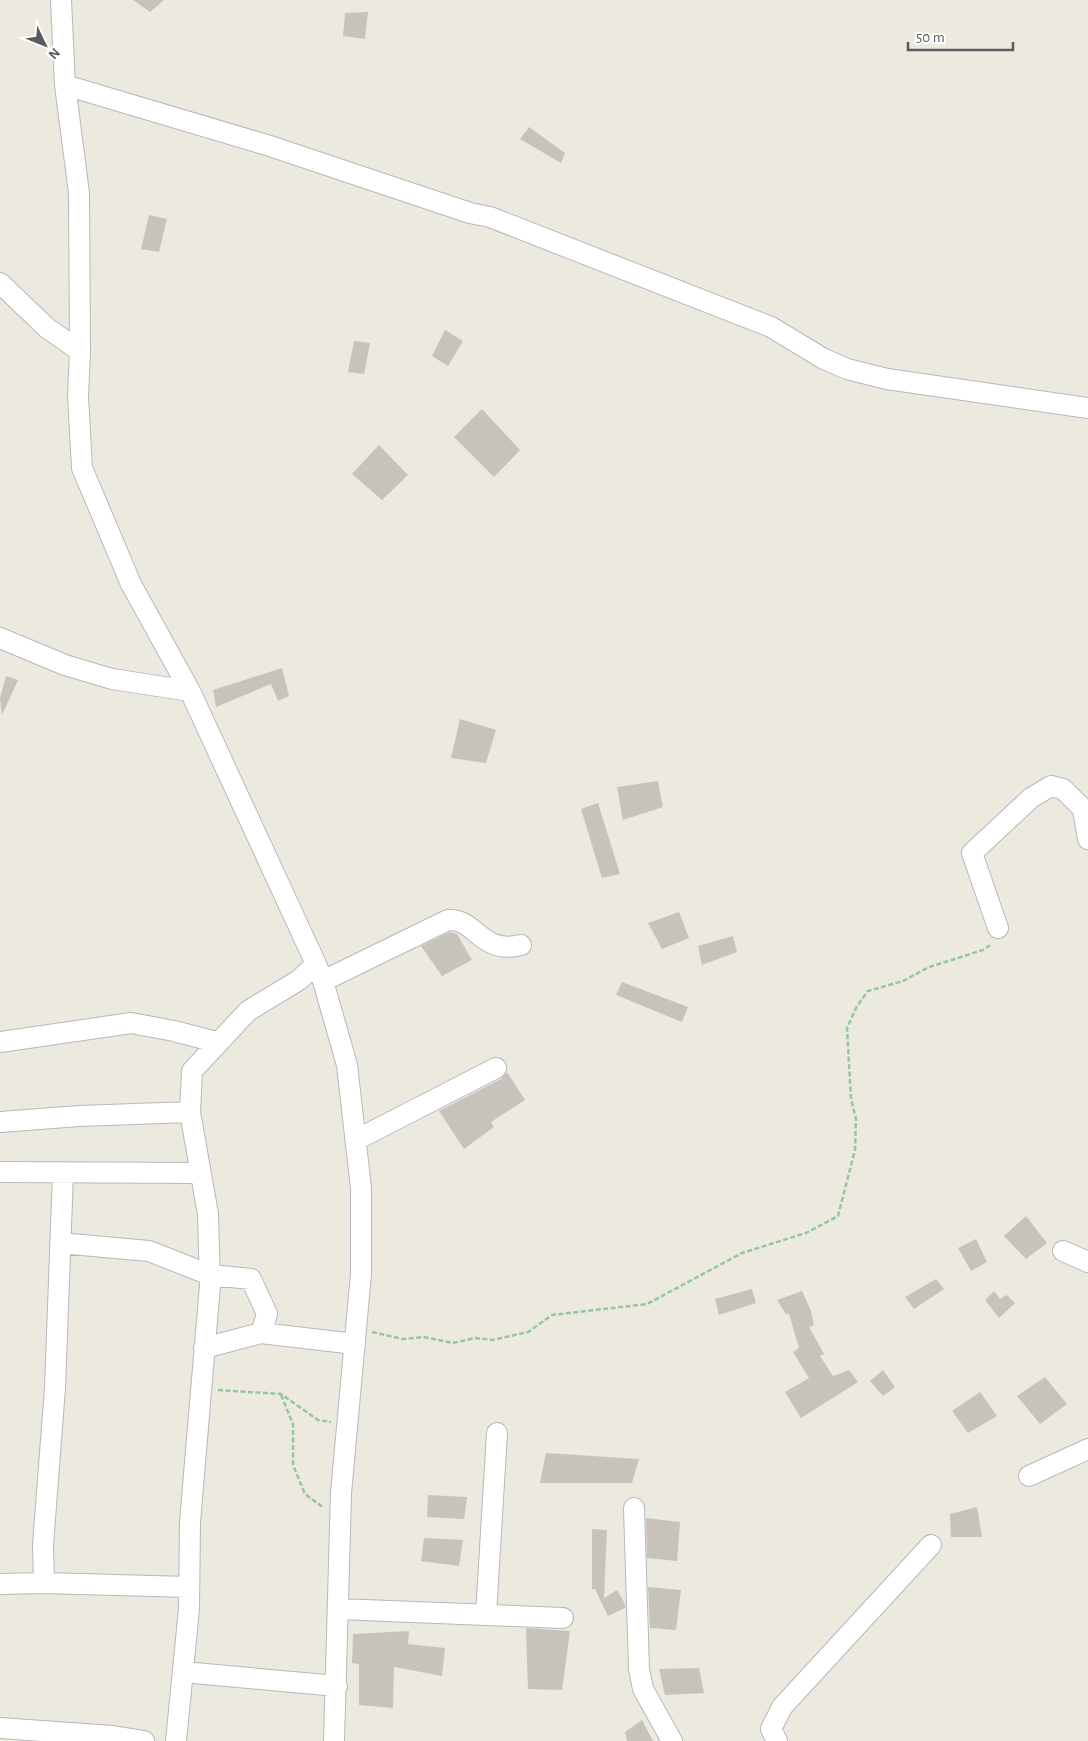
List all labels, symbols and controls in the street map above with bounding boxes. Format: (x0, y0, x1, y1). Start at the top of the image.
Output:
north arrow (20, 20, 70, 70)
scale bar (908, 20, 1013, 52)
text: 50 m (916, 30, 945, 45)
text: N (45, 45, 62, 62)

